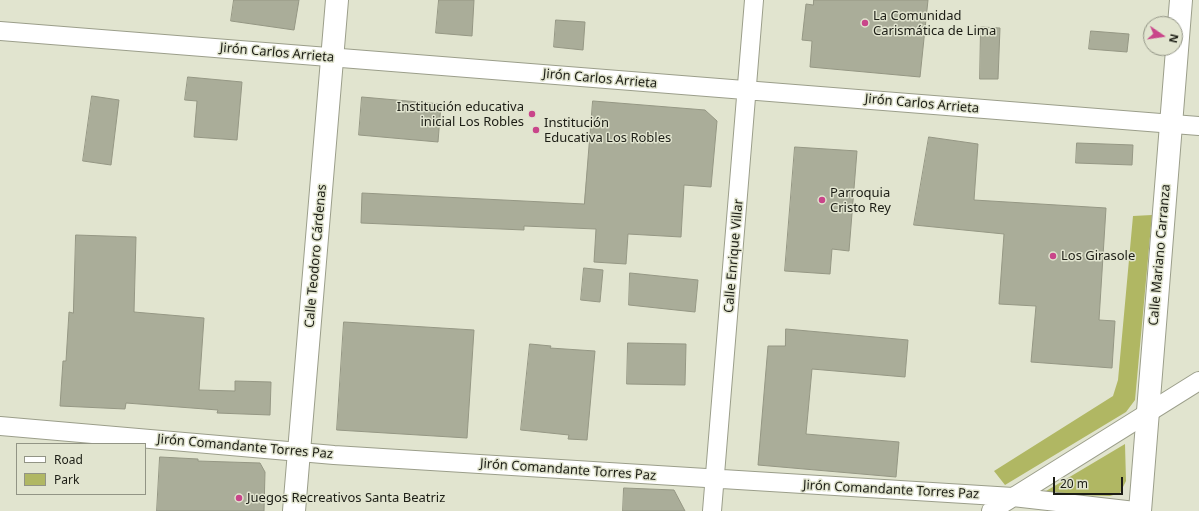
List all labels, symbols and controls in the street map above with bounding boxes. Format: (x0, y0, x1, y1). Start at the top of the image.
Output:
place label: La Comunidad Carismática de Lima (873, 8, 996, 39)
north arrow (1143, 16, 1183, 56)
marker: La Comunidad Carismática de Lima (860, 18, 870, 28)
text: N (1166, 33, 1183, 45)
street label: Jirón Carlos Arrieta (219, 40, 335, 66)
street label: Jirón Carlos Arrieta (542, 66, 658, 92)
street label: Jirón Carlos Arrieta (864, 91, 980, 117)
place label: Institución educativa inicial Los Robles (397, 99, 524, 130)
marker: Institución educativa inicial Los Robles (527, 109, 537, 119)
place label: Institución Educativa Los Robles (544, 115, 671, 146)
marker: Institución Educativa Los Robles (531, 125, 541, 135)
street label: Calle Teodoro Cárdenas (302, 184, 330, 328)
street label: Calle Mariano Carranza (1146, 184, 1174, 326)
place label: Parroquia Cristo Rey (830, 185, 891, 216)
marker: Parroquia Cristo Rey (817, 195, 827, 205)
street label: Calle Enrique Villar (721, 198, 747, 314)
place label: Los Girasole (1061, 248, 1135, 264)
marker: Los Girasole (1048, 251, 1058, 261)
street label: Jirón Comandante Torres Paz (156, 432, 334, 462)
legend (16, 443, 146, 495)
text: Road (54, 451, 83, 468)
street label: Jirón Comandante Torres Paz (479, 456, 657, 484)
scale bar (1055, 469, 1125, 495)
text: Park (54, 471, 79, 488)
text: 20 m (1060, 475, 1088, 492)
street label: Jirón Comandante Torres Paz (802, 478, 980, 502)
place label: Juegos Recreativos Santa Beatriz (247, 490, 445, 506)
marker: Juegos Recreativos Santa Beatriz (234, 493, 244, 503)

